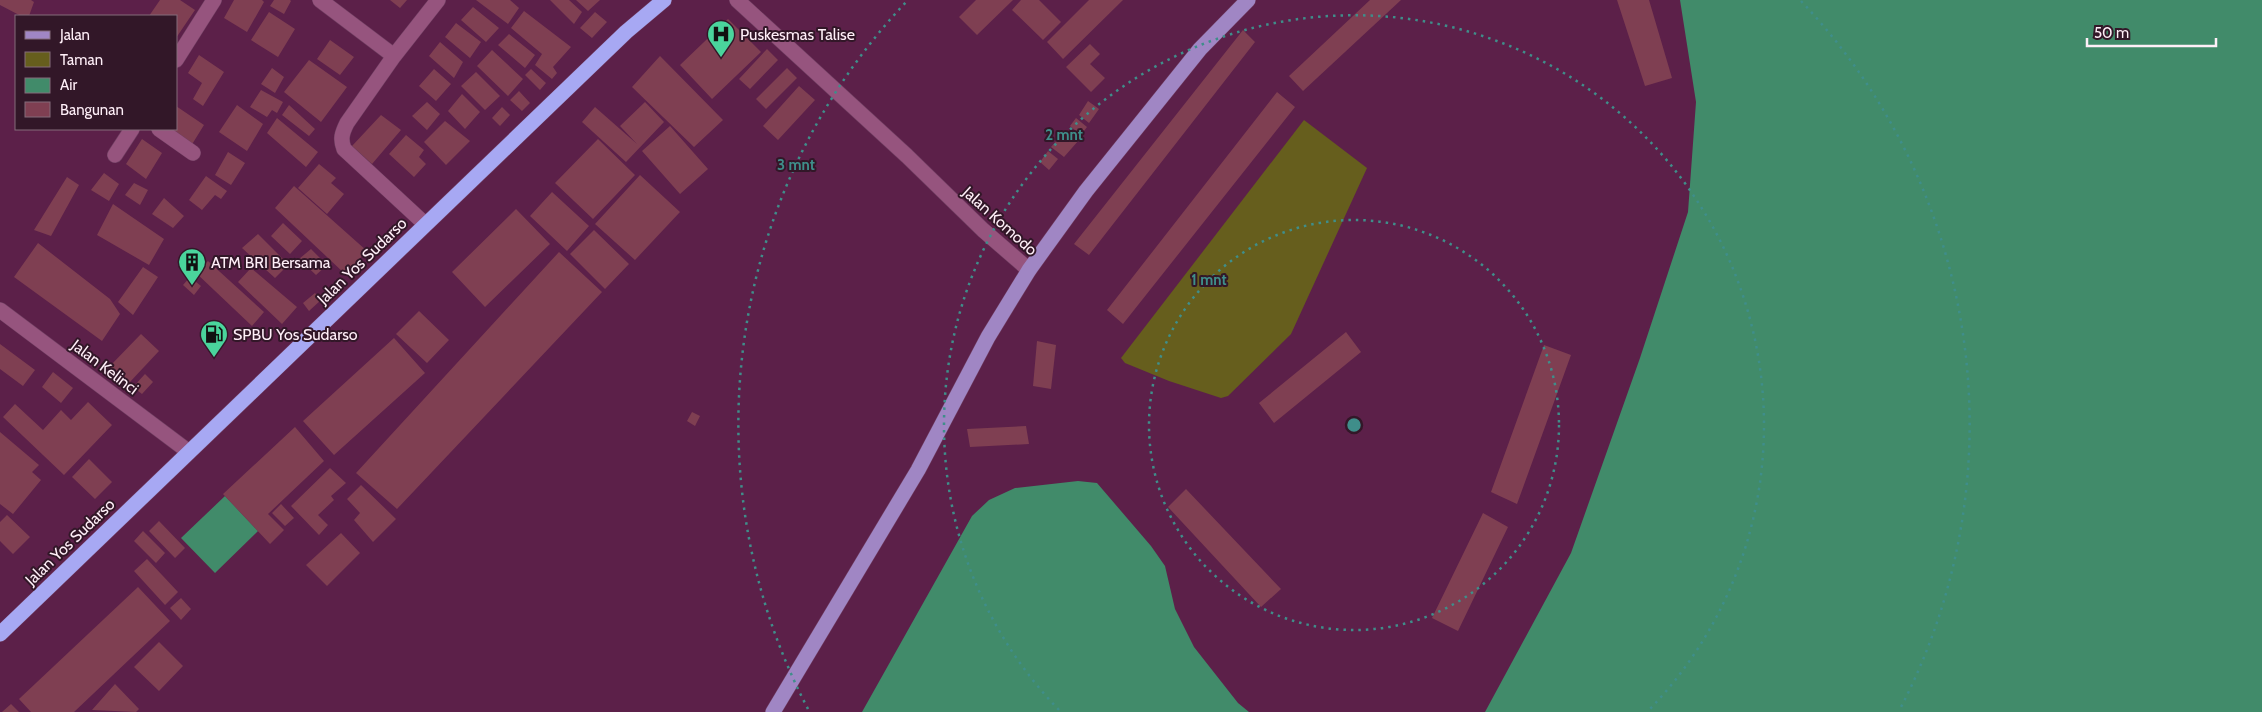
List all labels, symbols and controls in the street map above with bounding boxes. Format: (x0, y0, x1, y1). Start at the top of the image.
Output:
legend (15, 15, 178, 130)
scale bar (2087, 15, 2216, 47)
hospital icon: Puskesmas Talise (706, 19, 736, 58)
text: 50 m (2094, 24, 2129, 42)
place label: Puskesmas Talise (740, 25, 855, 44)
text: Jalan (59, 26, 90, 44)
text: Taman (60, 51, 103, 69)
text: Air (60, 76, 77, 94)
text: Bangunan (60, 101, 124, 119)
text: 2 mnt (1045, 126, 1083, 144)
text: 3 mnt (777, 156, 815, 174)
street label: Jalan Komodo (958, 182, 1041, 259)
street label: Jalan Yos Sudarso (313, 213, 411, 309)
building icon: ATM BRI Bersama (177, 247, 207, 286)
place label: ATM BRI Bersama (211, 253, 331, 272)
text: 1 mnt (1191, 271, 1227, 289)
fuel station icon: SPBU Yos Sudarso (199, 319, 229, 358)
place label: SPBU Yos Sudarso (233, 325, 358, 344)
street label: Jalan Kelinci (67, 335, 142, 398)
centre of rings (1345, 416, 1363, 434)
street label: Jalan Yos Sudarso (21, 494, 119, 590)

